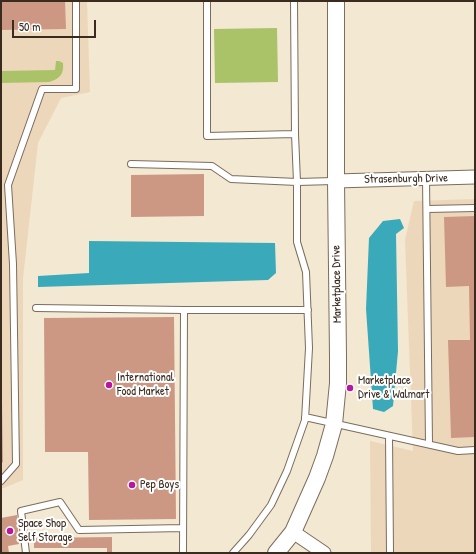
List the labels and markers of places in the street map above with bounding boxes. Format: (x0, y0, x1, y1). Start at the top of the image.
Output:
place label: International Food Market (117, 371, 174, 399)
place label: Marketplace Drive & Walmart (358, 374, 429, 402)
marker: International Food Market (104, 380, 114, 390)
marker: Marketplace Drive & Walmart (345, 383, 355, 393)
place label: Pep Boys (140, 478, 179, 492)
marker: Pep Boys (127, 480, 137, 490)
place label: Space Shop Self Storage (18, 517, 72, 545)
marker: Space Shop Self Storage (5, 526, 15, 536)

